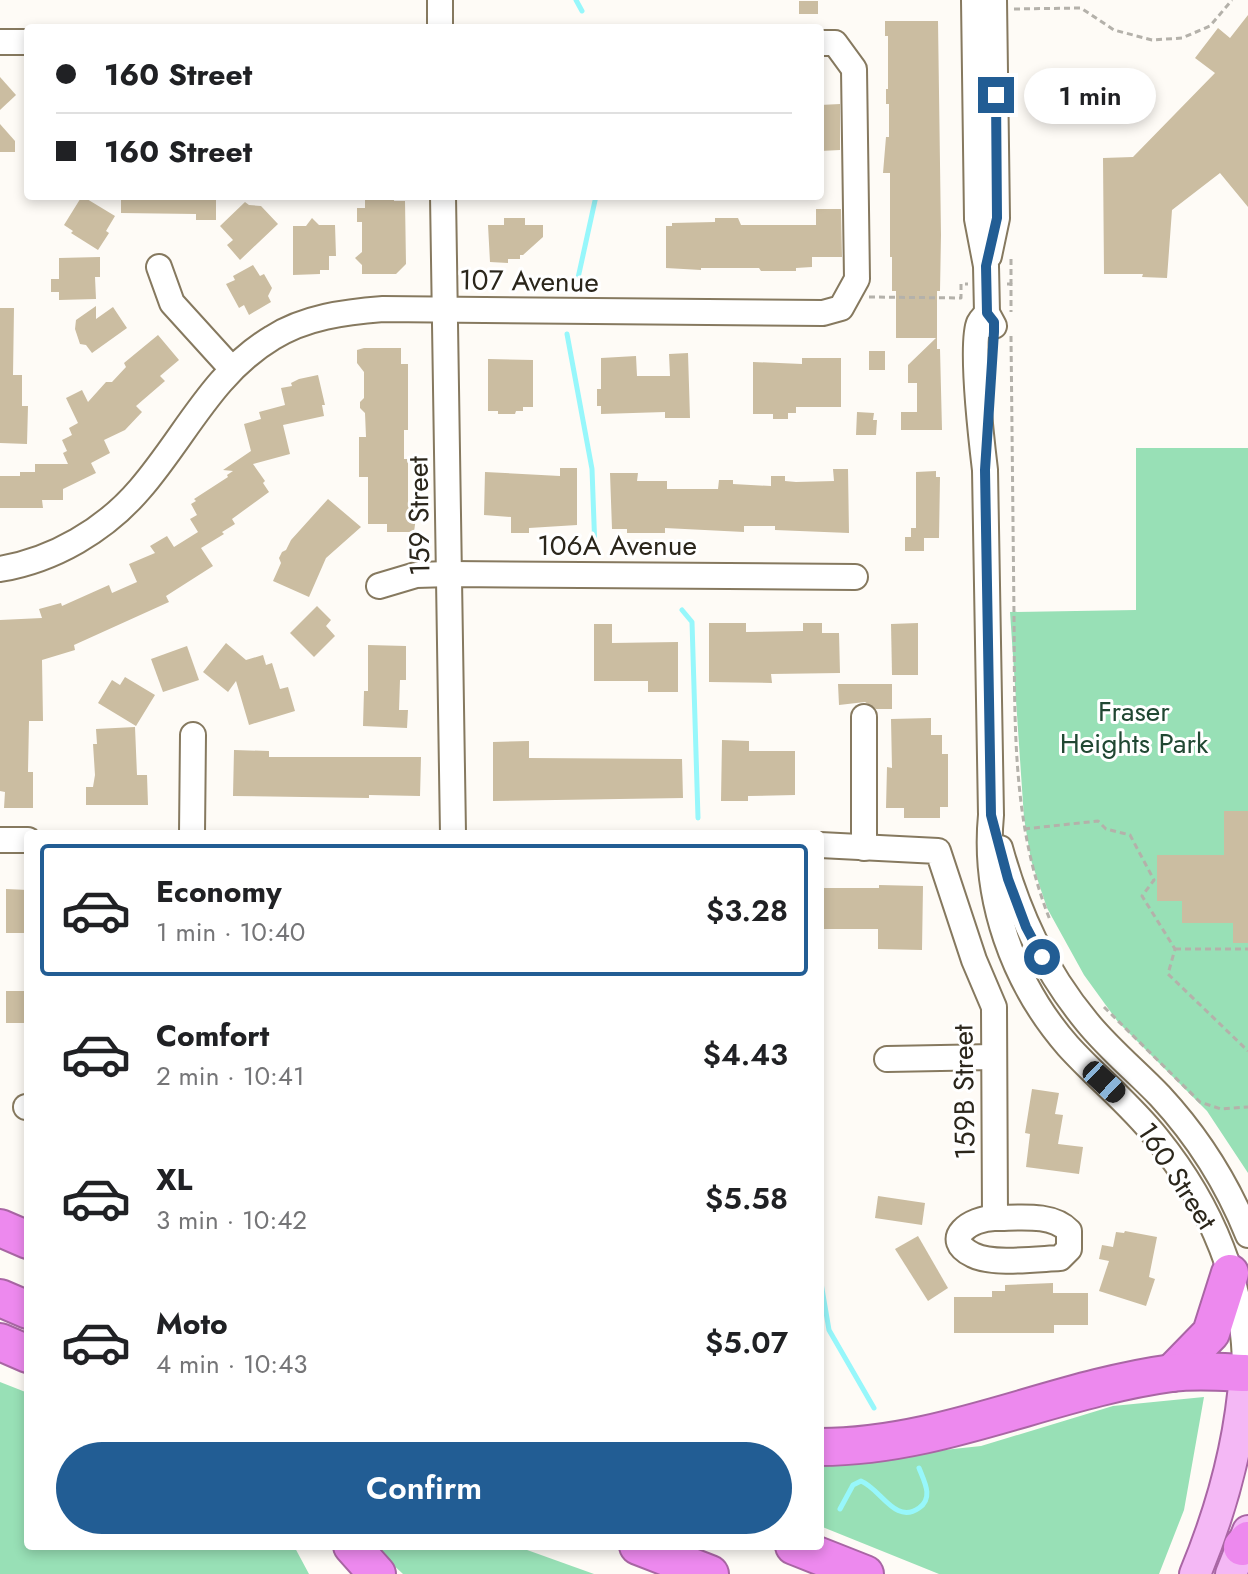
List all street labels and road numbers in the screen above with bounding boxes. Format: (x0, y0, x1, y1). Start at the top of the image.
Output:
street label: 107 Avenue (459, 259, 599, 303)
street label: 159 Street (397, 456, 441, 576)
street label: 106A Avenue (537, 525, 697, 566)
street label: 159B Street (942, 1024, 986, 1160)
street label: 160 Street (1127, 1114, 1227, 1238)

